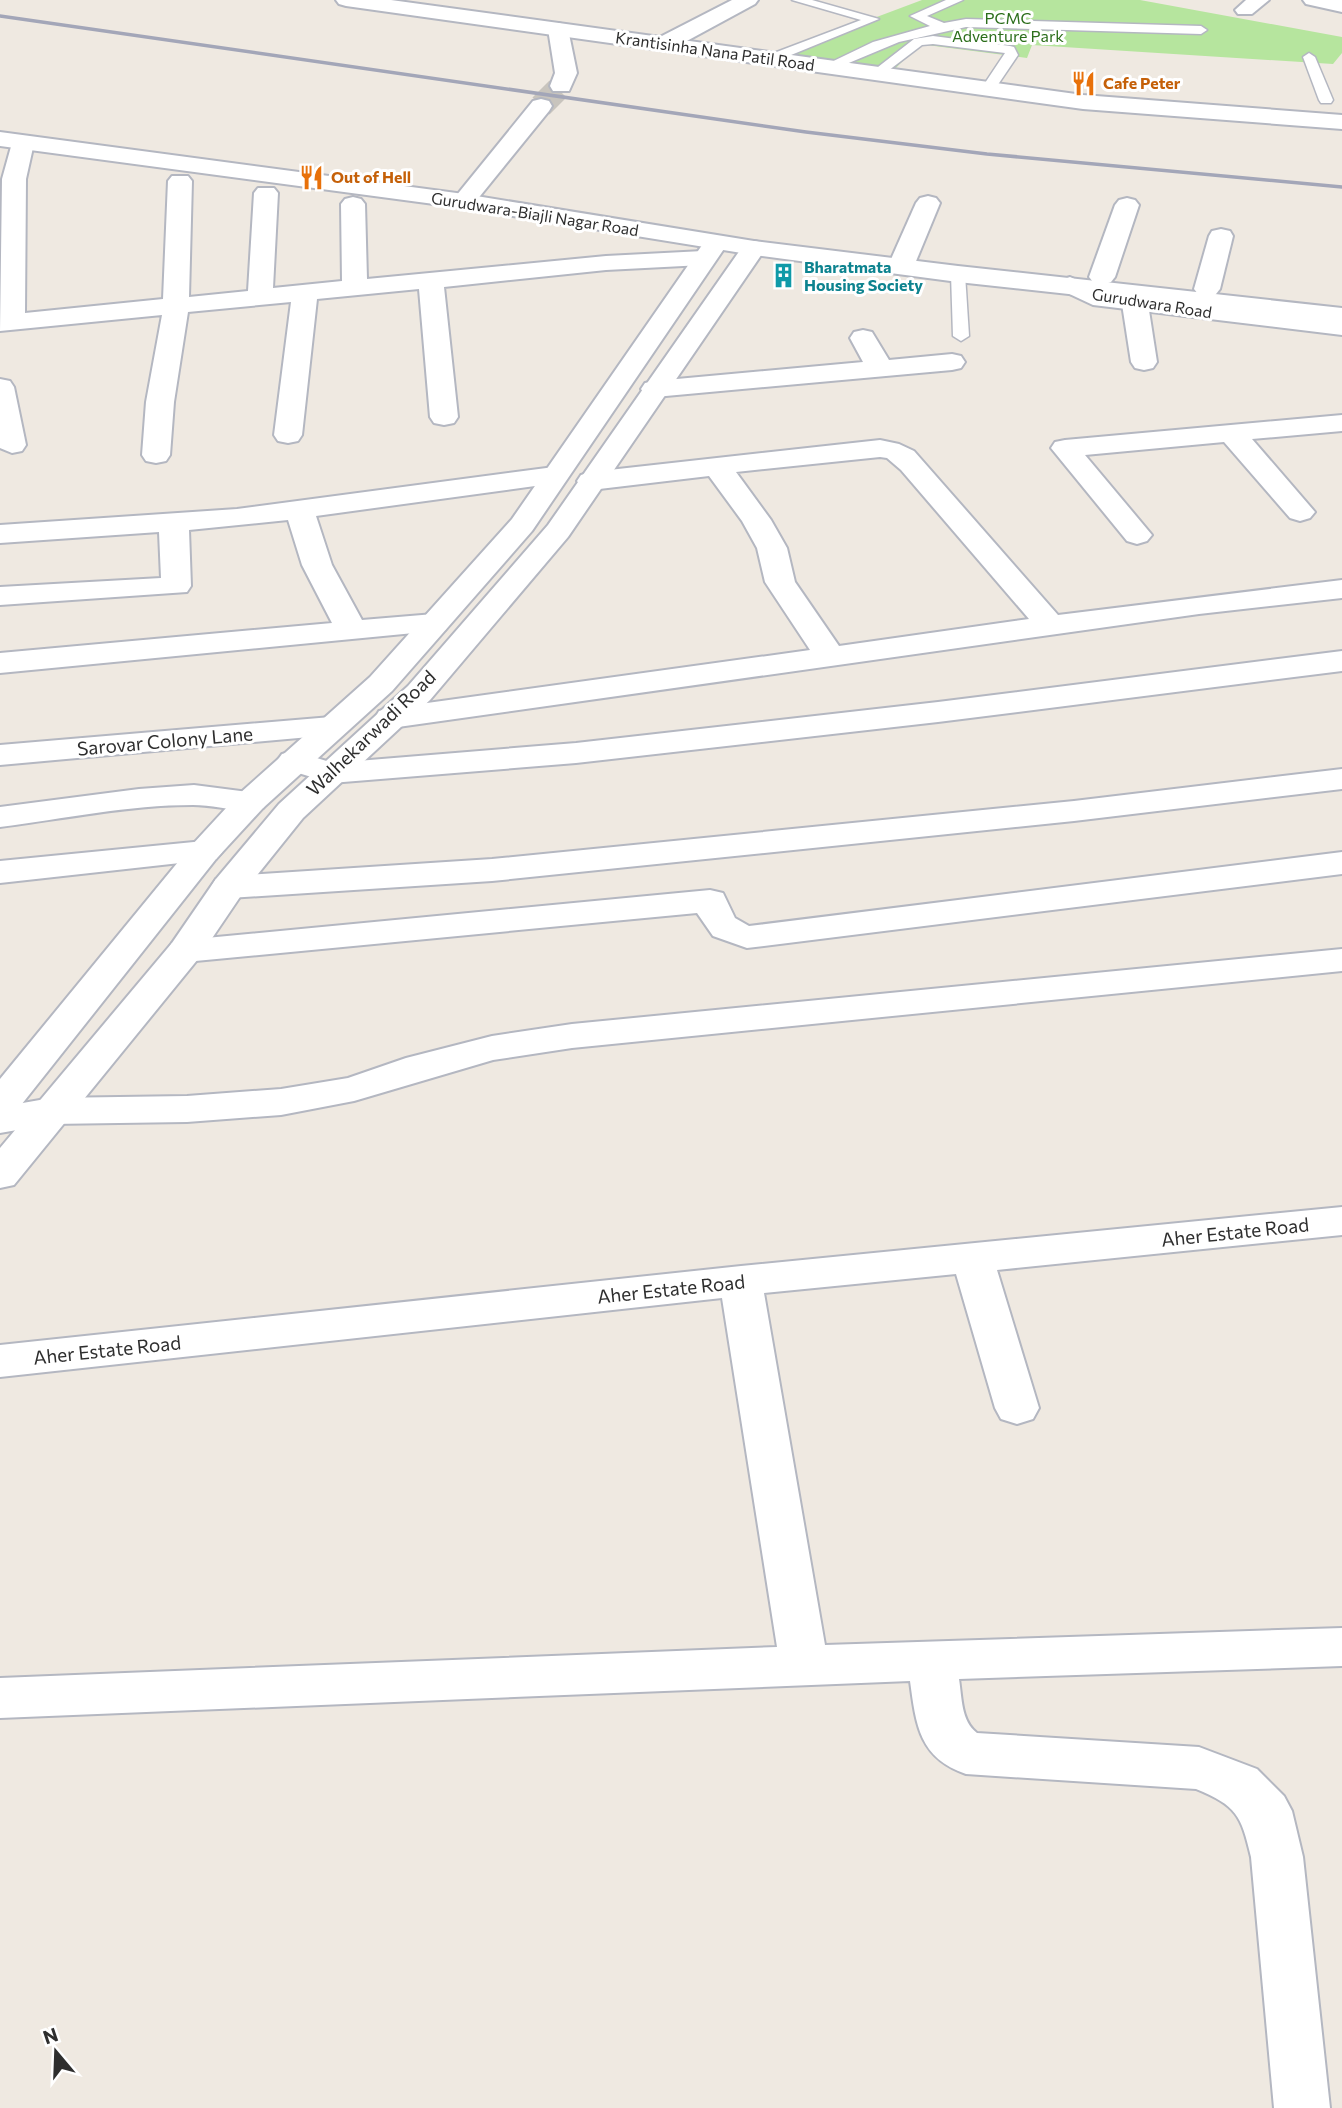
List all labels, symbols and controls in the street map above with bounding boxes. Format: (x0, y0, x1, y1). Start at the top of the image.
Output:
park label: PCMC Adventure Park (952, 8, 1064, 45)
street label: Krantisinha Nana Patil Road (614, 27, 816, 74)
restaurant icon: Cafe Peter (1069, 69, 1097, 97)
place label: Cafe Peter (1103, 73, 1181, 92)
restaurant icon: Out of Hell (297, 163, 325, 191)
place label: Out of Hell (331, 167, 411, 186)
street label: Gurudwara-Biajli Nagar Road (430, 188, 640, 239)
place label: Bharatmata Housing Society (804, 257, 923, 294)
building icon: Bharatmata Housing Society (770, 262, 798, 290)
street label: Gurudwara Road (1091, 284, 1213, 321)
street label: Walhekarwadi Road (301, 665, 440, 800)
street label: Sarovar Colony Lane (76, 721, 254, 760)
street label: Aher Estate Road (1160, 1212, 1310, 1251)
street label: Aher Estate Road (596, 1269, 746, 1308)
street label: Aher Estate Road (32, 1330, 182, 1369)
north arrow (21, 2017, 91, 2087)
text: N (40, 2022, 61, 2049)

